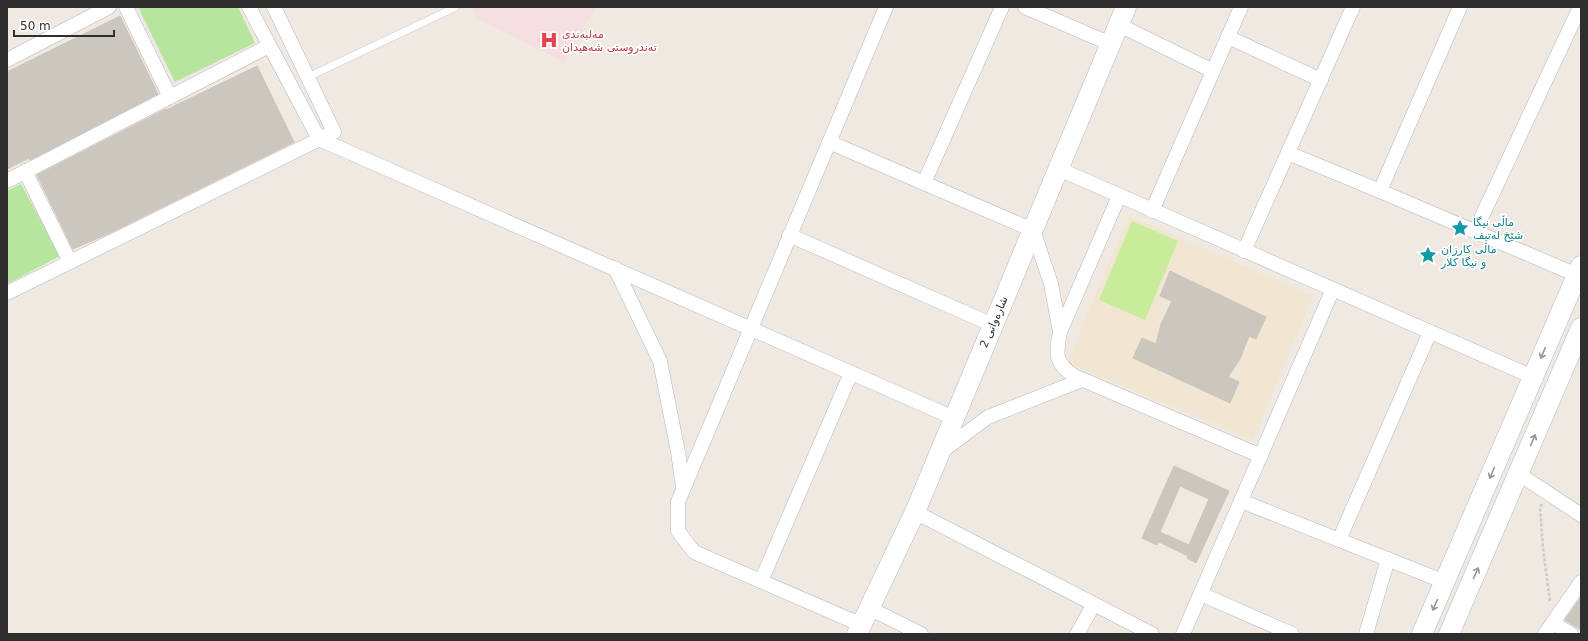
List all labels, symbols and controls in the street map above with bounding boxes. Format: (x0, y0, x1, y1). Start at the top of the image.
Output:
scale bar (14, 12, 114, 38)
text: 50 m (20, 19, 51, 33)
place label: مەلبەندی تەندروستی شەهیدان (562, 28, 657, 54)
hospital icon: مەلبەندی تەندروستی شەهیدان (539, 30, 559, 50)
place label: ماڵی نیگا شێخ لەتیف (1473, 215, 1523, 242)
place icon: ماڵی نیگا شێخ لەتیف (1450, 218, 1470, 238)
place label: ماڵی کارزان و نیگا کلار (1440, 242, 1497, 269)
place icon: ماڵی کارزان و نیگا کلار (1418, 245, 1438, 265)
street label: شارەوانی 2 (977, 294, 1011, 350)
one-way arrow (1539, 347, 1547, 359)
one-way arrow (1530, 435, 1538, 447)
one-way arrow (1488, 466, 1495, 478)
one-way arrow (1473, 567, 1480, 579)
one-way arrow (1431, 598, 1438, 610)

